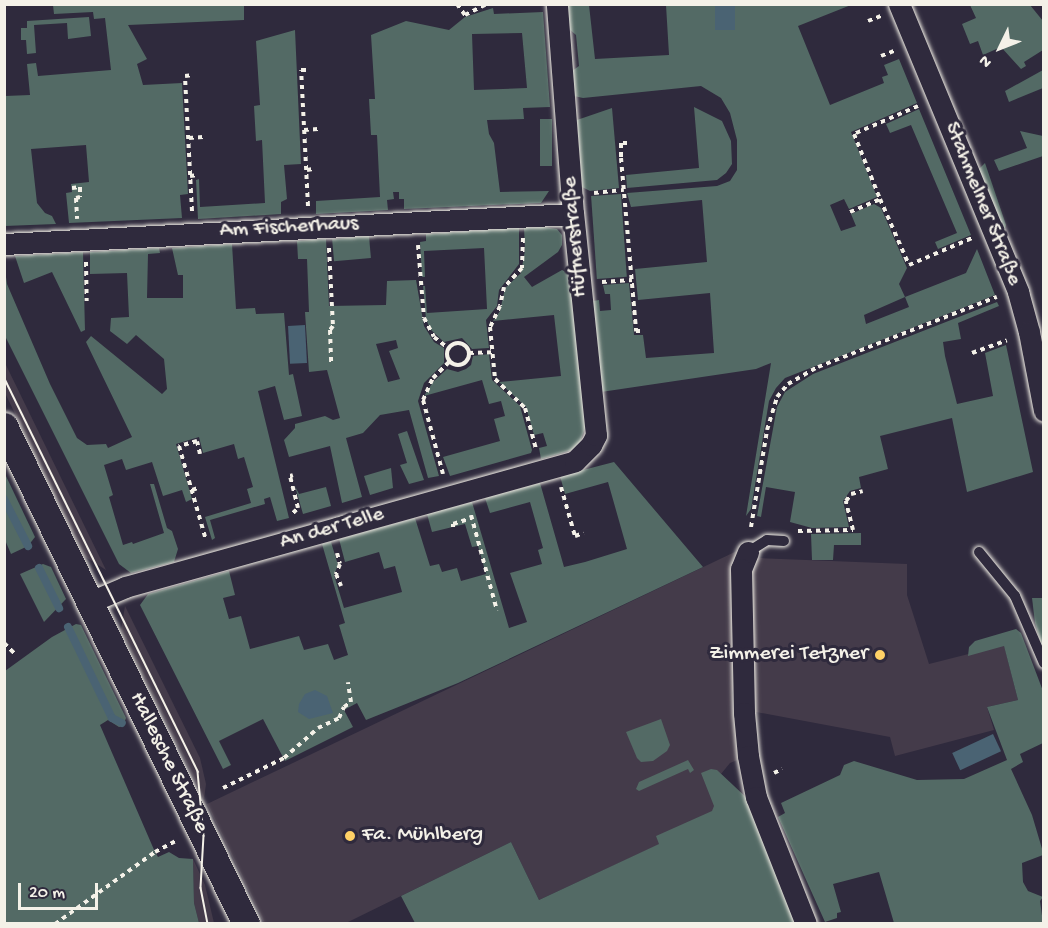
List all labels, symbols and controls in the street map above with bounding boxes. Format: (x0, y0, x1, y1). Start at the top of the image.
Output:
north arrow (970, 18, 1030, 78)
text: N (976, 50, 997, 71)
street label: Stahmelner Straße (937, 119, 1027, 289)
street label: Hüfnerstraße (558, 176, 594, 298)
street label: Am Fischerhaus (219, 211, 359, 245)
street label: An der Telle (277, 502, 387, 556)
place label: Zimmerei Tetzner (709, 642, 868, 668)
marker: Zimmerei Tetzner (873, 648, 887, 662)
street label: Hallesche Straße (122, 688, 214, 838)
place label: Fa. Mühlberg (362, 823, 483, 849)
marker: Fa. Mühlberg (343, 829, 357, 843)
scale bar (21, 871, 100, 909)
text: 20 m (29, 883, 65, 904)

